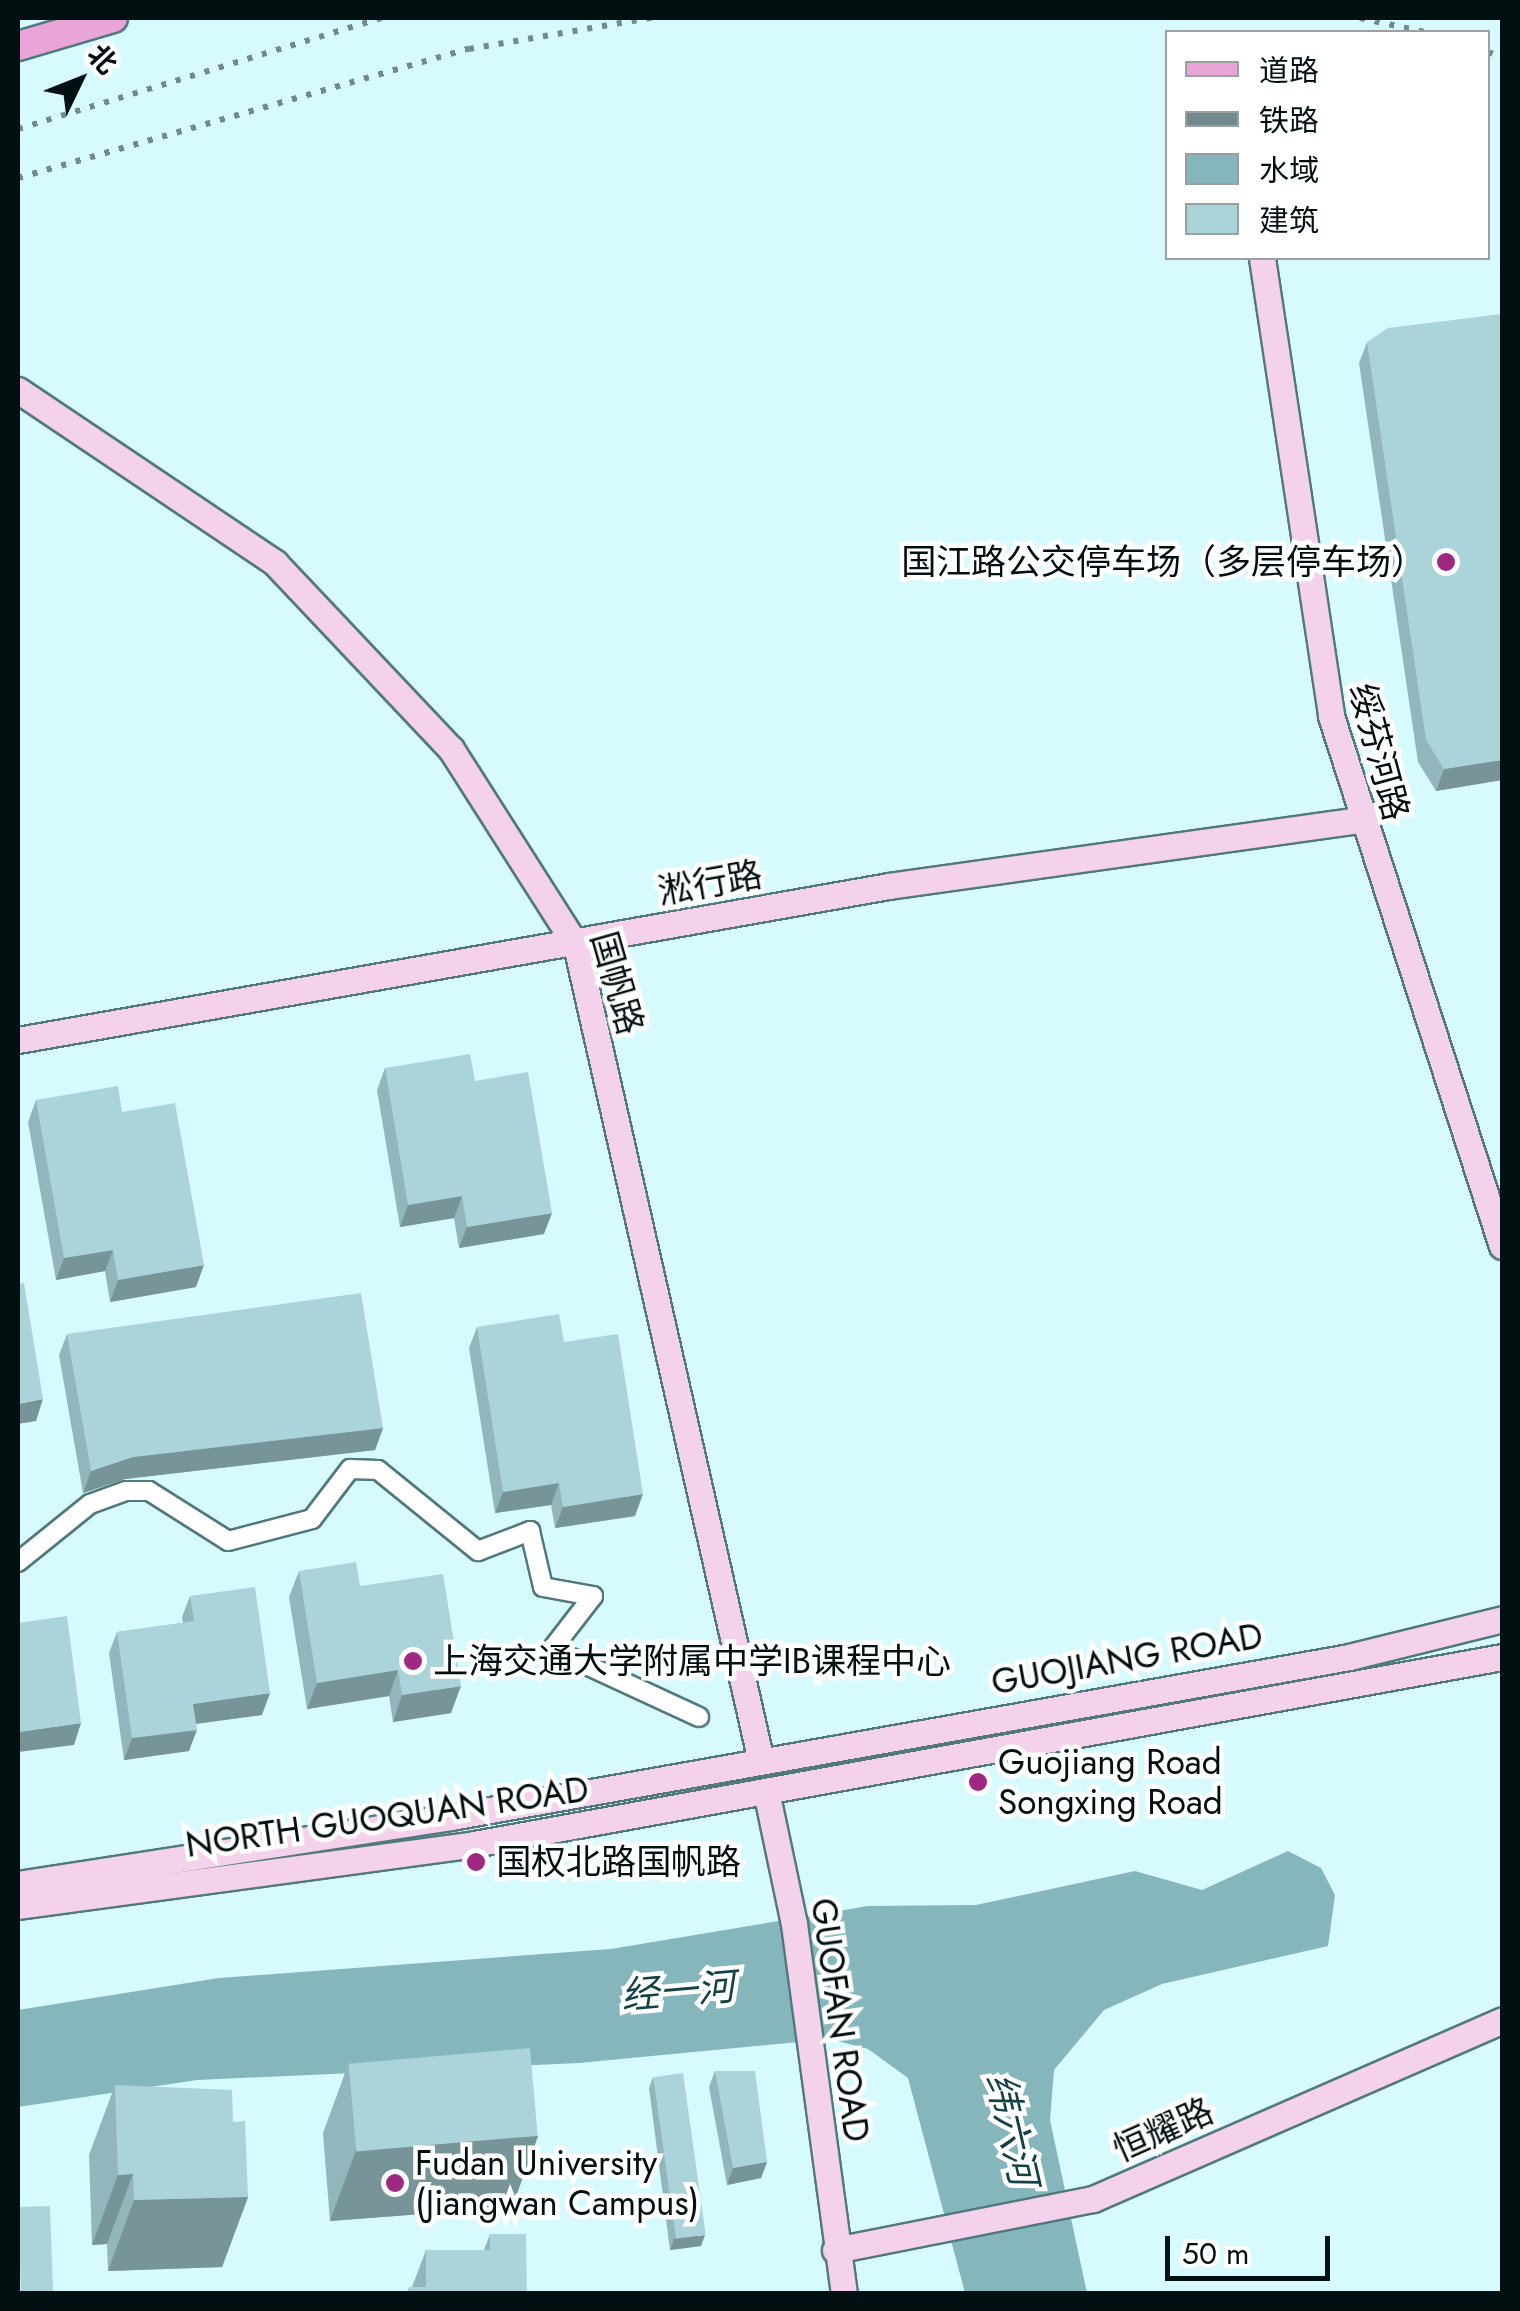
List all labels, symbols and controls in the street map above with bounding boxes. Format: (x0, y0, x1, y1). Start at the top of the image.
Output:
north arrow (30, 30, 130, 130)
legend (1165, 30, 1490, 260)
text: 北 (78, 35, 127, 83)
text: 道路 (1259, 49, 1319, 92)
text: 铁路 (1259, 99, 1319, 142)
text: 水域 (1259, 149, 1319, 192)
text: 建筑 (1259, 199, 1319, 242)
place label: 国江路公交停车场（多层停车场） (901, 541, 1426, 583)
marker: 国江路公交停车场（多层停车场） (1435, 551, 1457, 573)
street label: 绥芬河路 (1341, 679, 1417, 825)
street label: 淞行路 (655, 853, 765, 913)
street label: 国帆路 (582, 927, 652, 1039)
street label: GUOJIANG ROAD (988, 1614, 1266, 1704)
place label: 上海交通大学附属中学IB课程中心 (433, 1640, 951, 1682)
marker: 上海交通大学附属中学IB课程中心 (402, 1650, 424, 1672)
place label: Guojiang Road Songxing Road (998, 1741, 1223, 1823)
street label: NORTH GUOQUAN ROAD (183, 1768, 591, 1866)
marker: Guojiang Road Songxing Road (967, 1771, 989, 1793)
place label: 国权北路国帆路 (496, 1841, 741, 1883)
marker: 国权北路国帆路 (465, 1851, 487, 1873)
street label: GUOFAN ROAD (802, 1895, 878, 2145)
water label: 经一河 (619, 1963, 737, 2019)
water label: 纬六河 (977, 2068, 1047, 2190)
street label: 恒耀路 (1106, 2089, 1220, 2171)
place label: Fudan University (Jiangwan Campus) (415, 2142, 699, 2224)
marker: Fudan University (Jiangwan Campus) (384, 2172, 406, 2194)
scale bar (1170, 2216, 1335, 2278)
text: 50 m (1182, 2232, 1249, 2275)

